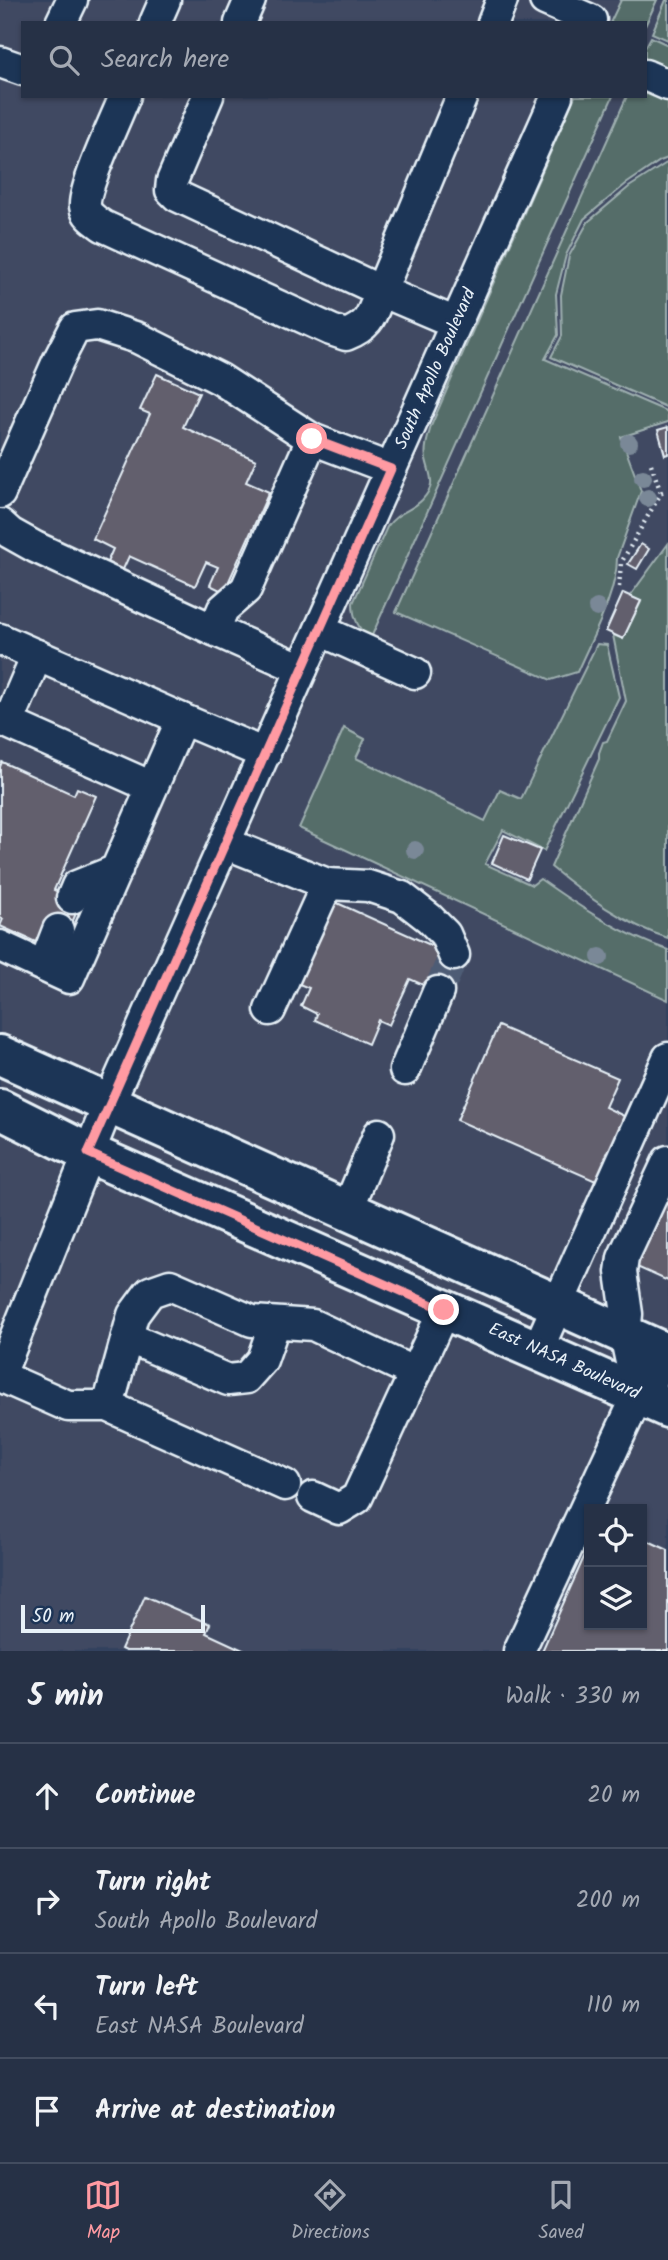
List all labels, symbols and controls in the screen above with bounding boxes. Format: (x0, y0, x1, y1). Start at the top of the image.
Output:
search box (21, 21, 647, 98)
text: Search here (101, 39, 229, 81)
icon: search (45, 41, 83, 79)
street label: South Apollo Boulevard (387, 283, 485, 454)
route start (296, 423, 327, 454)
route end (428, 1294, 459, 1325)
street label: East NASA Boulevard (483, 1316, 645, 1409)
map controls (584, 1504, 647, 1630)
button: locate (584, 1504, 647, 1567)
button: layers (584, 1567, 647, 1630)
scale bar (21, 1602, 205, 1634)
text: 50 m (32, 1602, 74, 1632)
text: 5 min (28, 1673, 104, 1721)
text: Walk · 330 m (506, 1679, 640, 1715)
text: Continue (95, 1775, 196, 1817)
icon: ahead (28, 1777, 66, 1815)
text: 20 m (588, 1778, 640, 1814)
text: Turn right (95, 1862, 211, 1904)
icon: right (28, 1882, 66, 1920)
text: 200 m (576, 1883, 640, 1919)
text: South Apollo Boulevard (95, 1904, 317, 1940)
text: Turn left (95, 1967, 198, 2009)
icon: left (28, 1987, 66, 2025)
text: 110 m (587, 1988, 640, 2024)
text: East NASA Boulevard (95, 2009, 304, 2045)
text: Arrive at destination (95, 2090, 335, 2132)
icon: arrive (28, 2092, 66, 2130)
tab: Map (84, 2176, 122, 2248)
tab: Directions (291, 2176, 370, 2248)
tab: Saved (539, 2176, 584, 2248)

